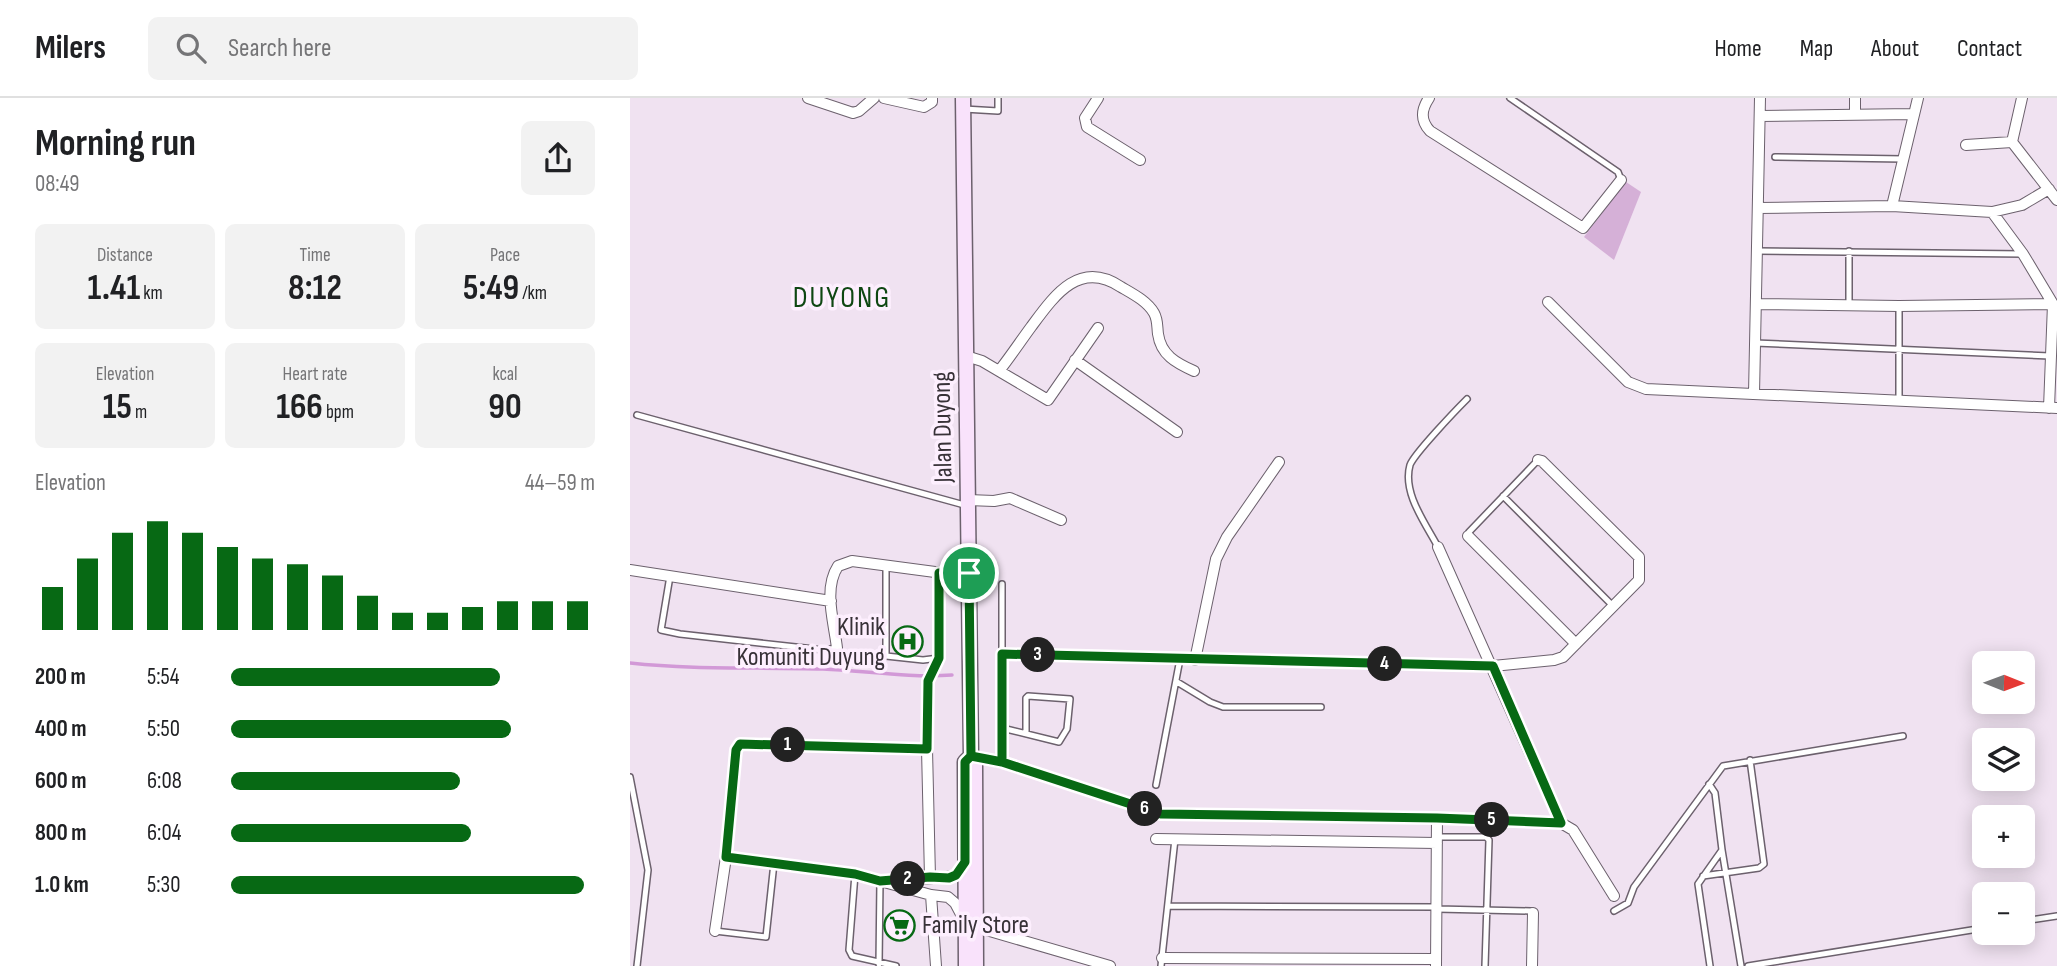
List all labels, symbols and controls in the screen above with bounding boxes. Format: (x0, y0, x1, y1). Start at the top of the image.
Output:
search box (148, 17, 638, 80)
text: Milers (35, 28, 106, 68)
icon: search (172, 29, 210, 67)
text: Search here (228, 33, 331, 64)
text: Home (1714, 34, 1762, 63)
text: Map (1800, 34, 1833, 63)
text: About (1871, 34, 1919, 63)
text: Contact (1957, 34, 2022, 63)
text: Morning run (35, 121, 196, 166)
button: share (521, 121, 595, 195)
text: 08:49 (35, 170, 80, 198)
text: Distance (97, 244, 153, 267)
text: Time (299, 244, 331, 267)
text: Pace (490, 244, 520, 267)
text: 1.41 (87, 267, 140, 310)
text: 8:12 (288, 267, 342, 310)
text: 5:49 (463, 267, 519, 310)
district label: DUYONG (793, 280, 891, 316)
text: km (140, 282, 163, 305)
text: /km (519, 282, 547, 305)
text: Elevation (96, 363, 154, 386)
text: Heart rate (283, 363, 347, 386)
text: kcal (492, 363, 518, 386)
street label: Jalan Duyong (927, 371, 959, 484)
text: 15 (103, 386, 132, 429)
text: 166 (276, 386, 323, 429)
text: 90 (488, 386, 522, 429)
text: m (132, 401, 147, 424)
text: bpm (323, 401, 354, 424)
text: Elevation (35, 469, 106, 497)
text: 44–59 m (525, 469, 595, 497)
pin (939, 543, 999, 603)
icon: arrive (950, 554, 988, 592)
place label: Klinik Komuniti Duyung (736, 612, 885, 673)
hospital icon: Klinik Komuniti Duyung (891, 625, 925, 659)
pin: 3 (1020, 638, 1056, 672)
text: 3 (1033, 643, 1042, 666)
pin: 4 (1368, 646, 1402, 682)
north arrow (1972, 651, 2035, 714)
map controls (1972, 651, 2035, 945)
text: 4 (1380, 652, 1389, 675)
text: 200 m (35, 663, 86, 691)
text: 5:54 (147, 663, 179, 691)
text: 400 m (35, 715, 86, 743)
text: 5:50 (147, 715, 180, 743)
pin: 1 (770, 728, 806, 762)
button: layers (1972, 728, 2035, 791)
text: 1 (784, 733, 791, 756)
text: 600 m (35, 767, 87, 795)
text: 6:08 (147, 767, 182, 795)
pin: 6 (1128, 792, 1162, 826)
text: 6 (1140, 797, 1149, 820)
pin: 5 (1474, 802, 1510, 838)
button: + (1972, 805, 2035, 868)
text: 5 (1487, 808, 1496, 831)
text: 800 m (35, 819, 87, 847)
text: 6:04 (147, 819, 181, 847)
pin: 2 (890, 862, 926, 896)
text: 2 (903, 867, 912, 890)
text: 1.0 km (35, 871, 89, 899)
text: 5:30 (147, 871, 180, 899)
button: − (1972, 882, 2035, 945)
supermarket icon: Family Store (882, 908, 916, 942)
place label: Family Store (922, 910, 1029, 941)

